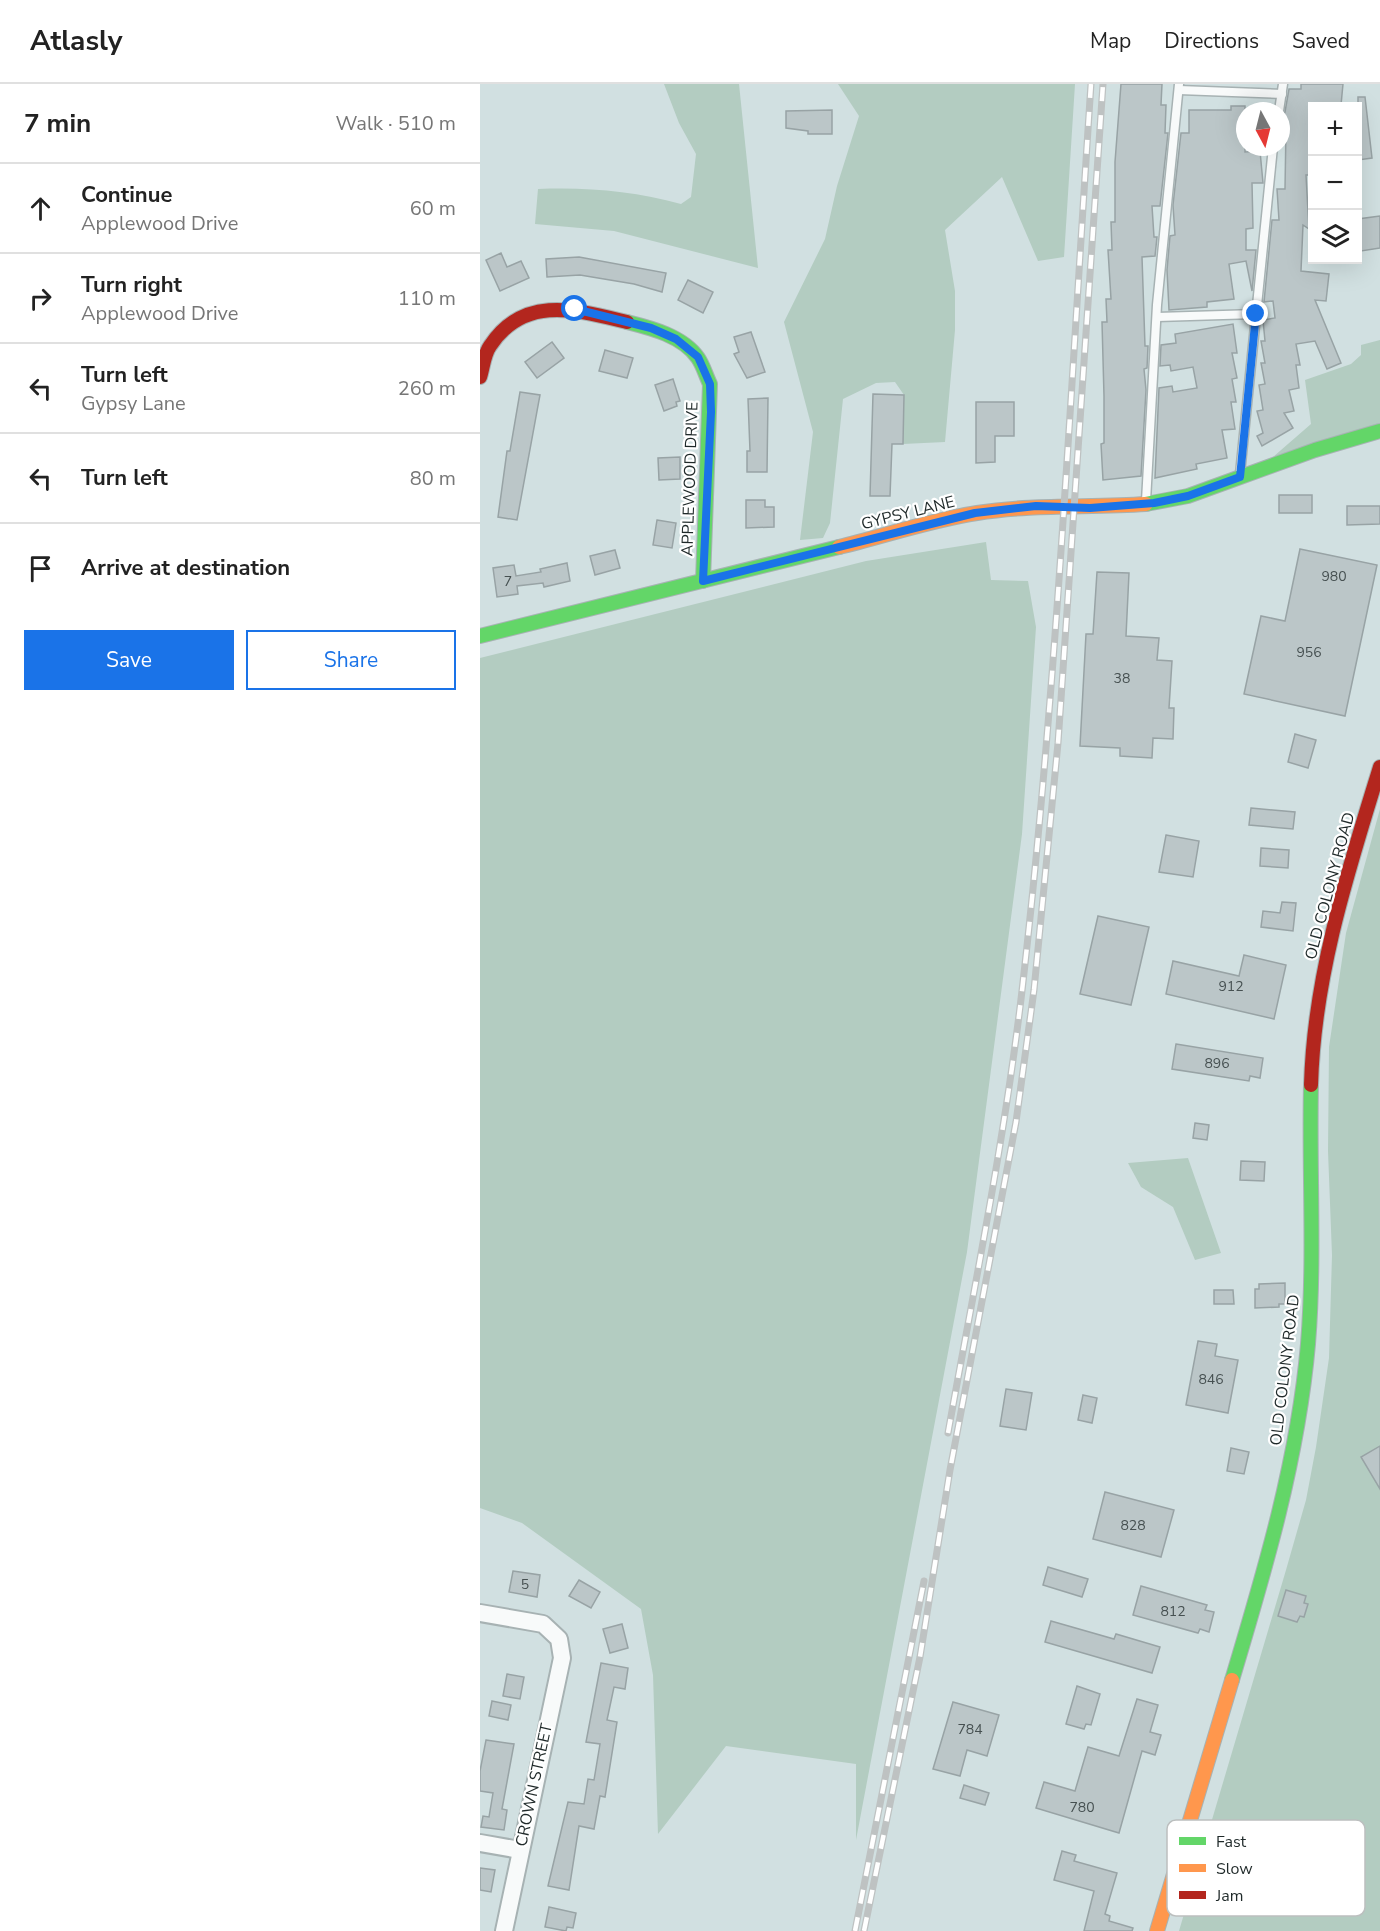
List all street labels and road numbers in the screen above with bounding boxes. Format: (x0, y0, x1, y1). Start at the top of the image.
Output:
street label: APPLEWOOD DRIVE (676, 401, 704, 557)
street label: GYPSY LANE (859, 491, 957, 535)
street label: OLD COLONY ROAD (1300, 810, 1360, 962)
street label: OLD COLONY ROAD (1265, 1293, 1305, 1447)
street label: CROWN STREET (510, 1721, 558, 1848)

